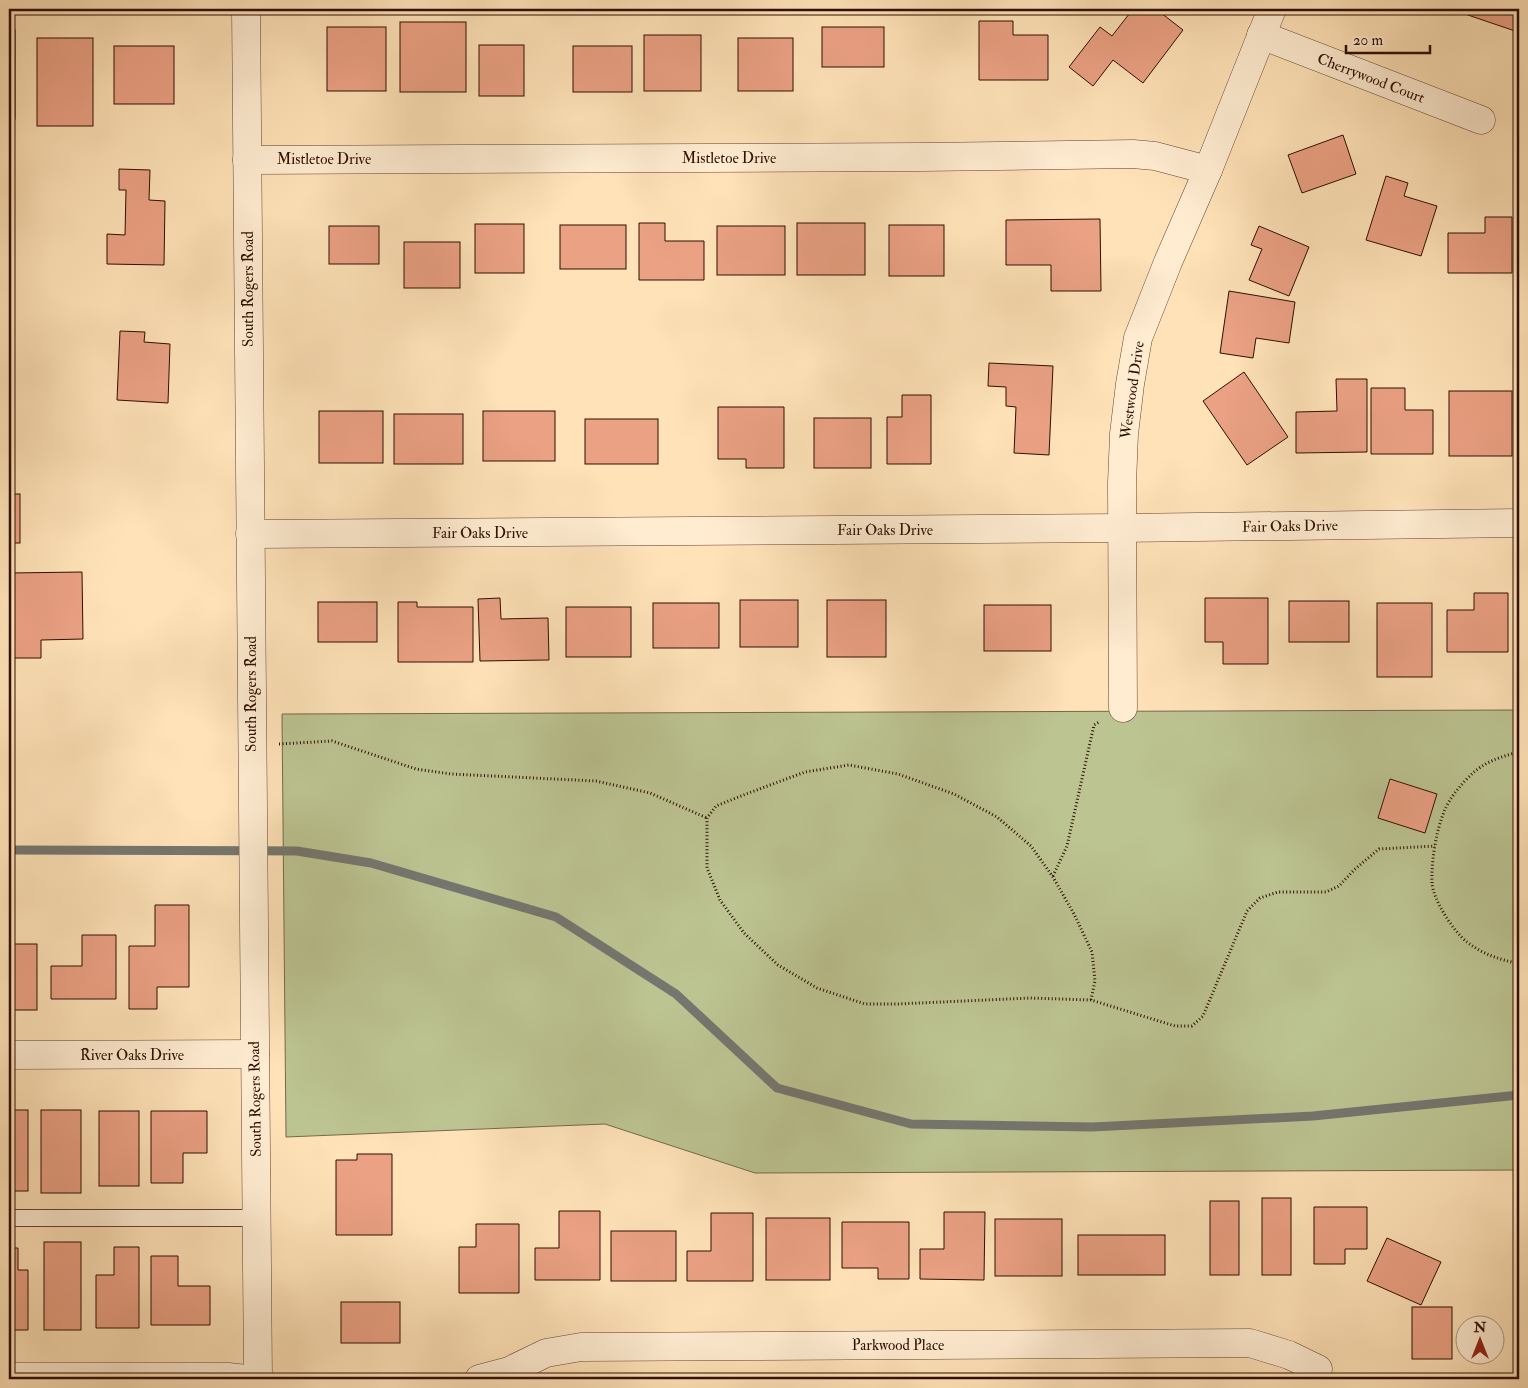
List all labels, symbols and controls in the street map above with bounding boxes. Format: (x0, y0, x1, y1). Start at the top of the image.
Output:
scale bar (1346, 22, 1429, 54)
text: 20 m (1353, 31, 1383, 50)
street label: Cherrywood Court (1314, 49, 1427, 108)
street label: Mistletoe Drive (682, 149, 776, 168)
street label: Mistletoe Drive (277, 150, 371, 169)
street label: South Rogers Road (239, 230, 258, 347)
street label: Westwood Drive (1116, 340, 1149, 441)
street label: Fair Oaks Drive (1242, 516, 1338, 537)
street label: Fair Oaks Drive (837, 521, 933, 540)
street label: Fair Oaks Drive (432, 524, 528, 543)
street label: South Rogers Road (242, 635, 261, 752)
street label: South Rogers Road (245, 1040, 266, 1157)
street label: River Oaks Drive (80, 1046, 184, 1065)
north arrow (1456, 1316, 1506, 1366)
text: N (1473, 1319, 1487, 1336)
street label: Parkwood Place (852, 1336, 944, 1355)

